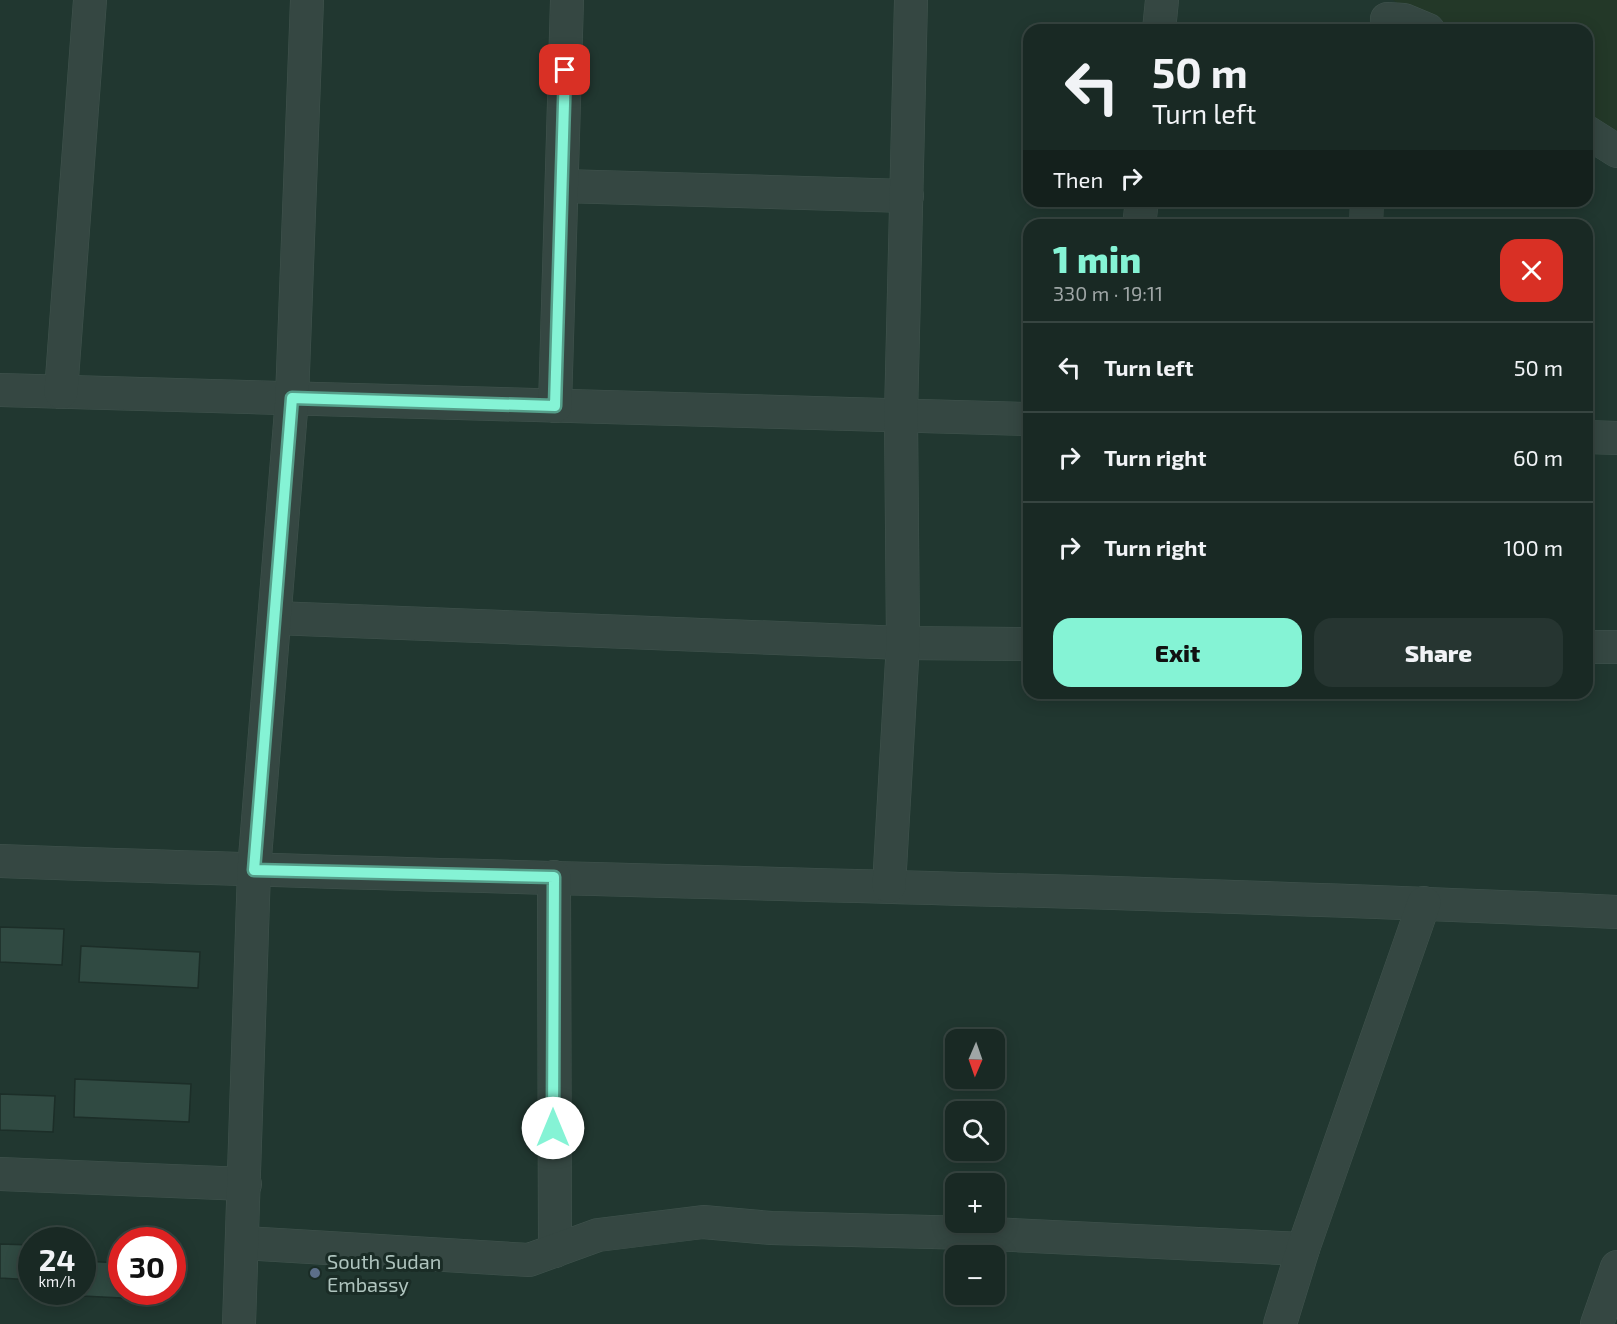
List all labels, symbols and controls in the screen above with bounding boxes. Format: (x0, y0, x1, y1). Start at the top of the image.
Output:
pin (539, 44, 590, 95)
text: 50 m (1152, 46, 1248, 96)
icon: left (1053, 48, 1131, 126)
icon: arrive (548, 53, 581, 86)
text: Turn left (1152, 97, 1256, 129)
icon: right (1115, 162, 1148, 195)
text: Then (1053, 166, 1103, 192)
text: 1 min (1053, 237, 1141, 280)
button: close (1500, 239, 1563, 302)
text: 330 m · 19:11 (1053, 281, 1163, 305)
icon: left (1053, 351, 1086, 384)
text: Turn left (1104, 354, 1193, 380)
text: 50 m (1514, 354, 1563, 380)
icon: right (1053, 441, 1086, 474)
text: Turn right (1104, 444, 1206, 470)
text: 60 m (1513, 444, 1563, 470)
icon: right (1053, 531, 1086, 564)
text: Turn right (1104, 534, 1206, 560)
text: 100 m (1504, 534, 1563, 560)
button: Exit (1053, 618, 1302, 687)
button: Share (1314, 618, 1563, 687)
north arrow (945, 1029, 1005, 1089)
map controls (945, 1029, 1005, 1305)
position arrow (521, 1096, 585, 1160)
button: search (945, 1101, 1005, 1161)
button: + (945, 1173, 1005, 1233)
speed limit sign: 30 (108, 1227, 186, 1305)
text: 24 (39, 1241, 75, 1277)
button: − (945, 1245, 1005, 1305)
place label: South Sudan Embassy (327, 1249, 441, 1296)
marker: South Sudan Embassy (308, 1266, 322, 1280)
text: km/h (38, 1272, 76, 1290)

